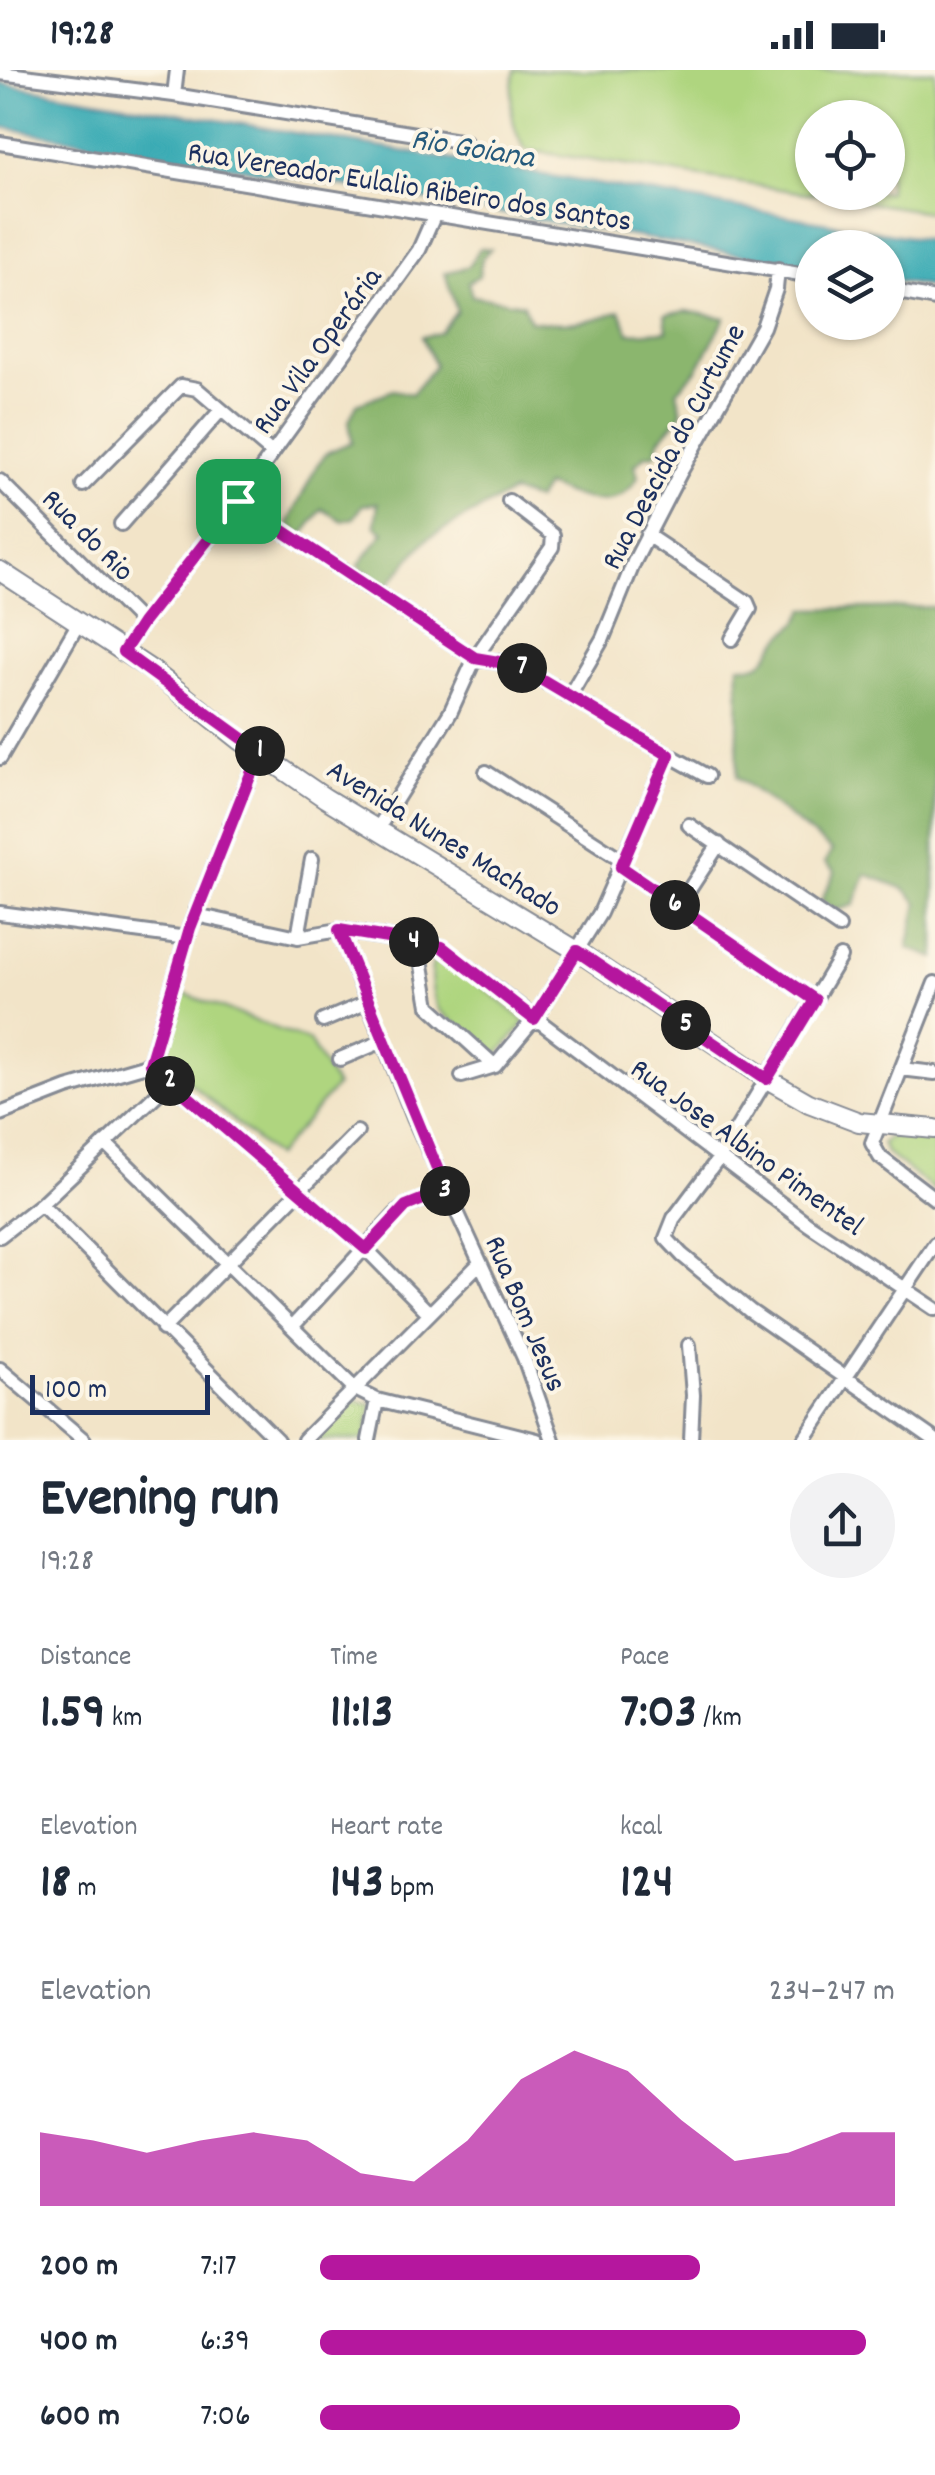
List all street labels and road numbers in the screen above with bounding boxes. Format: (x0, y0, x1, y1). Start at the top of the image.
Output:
street label: Rua Vereador Eulalio Ribeiro dos Santos (184, 133, 634, 246)
street label: Rua Vila Operária (244, 259, 396, 445)
street label: Rua Descida do Curtume (593, 317, 759, 579)
street label: Rua do Rio (30, 481, 142, 593)
street label: Avenida Nunes Machado (317, 751, 568, 931)
street label: Rua Jose Albino Pimentel (620, 1050, 871, 1249)
street label: Rua Bom Jesus (471, 1230, 575, 1399)

